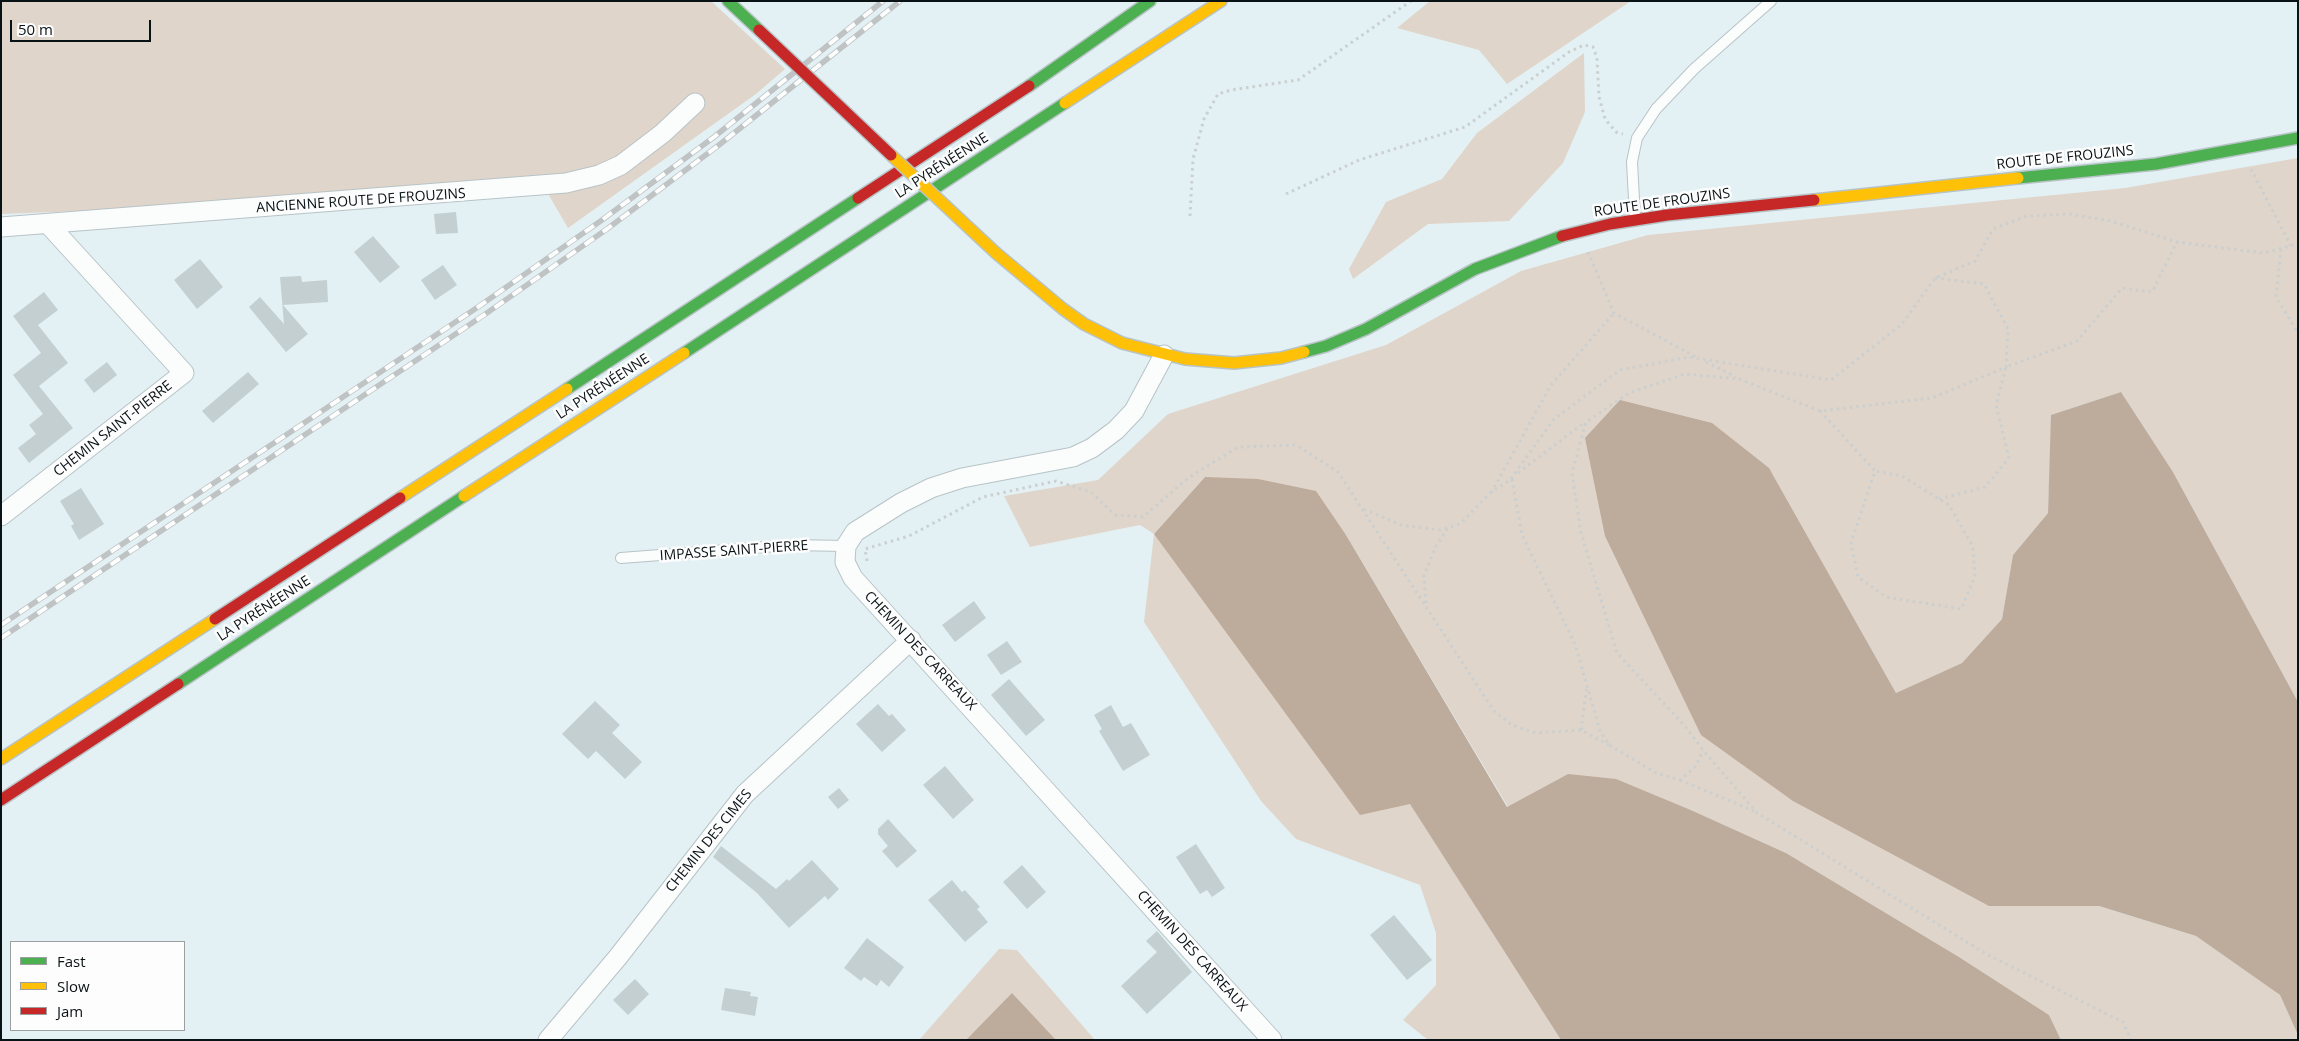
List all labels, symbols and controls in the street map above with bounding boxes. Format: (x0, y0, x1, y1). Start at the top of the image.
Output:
scale bar (12, 10, 154, 42)
text: 50 m (18, 19, 53, 39)
street label: LA PYRÉNÉENNE (892, 130, 992, 202)
street label: ROUTE DE FROUZINS (1996, 142, 2134, 174)
street label: ANCIENNE ROUTE DE FROUZINS (256, 185, 466, 217)
street label: ROUTE DE FROUZINS (1593, 185, 1731, 221)
street label: LA PYRÉNÉENNE (553, 351, 653, 423)
street label: CHEMIN SAINT-PIERRE (50, 377, 176, 481)
street label: IMPASSE SAINT-PIERRE (659, 537, 809, 565)
street label: LA PYRÉNÉENNE (214, 573, 314, 645)
street label: CHEMIN DES CARREAUX (860, 588, 980, 714)
street label: CHEMIN DES CIMES (662, 786, 756, 896)
street label: CHEMIN DES CARREAUX (1133, 887, 1251, 1015)
legend (10, 941, 185, 1031)
text: Fast (57, 951, 86, 971)
text: Slow (57, 976, 90, 996)
text: Jam (57, 1001, 83, 1021)

